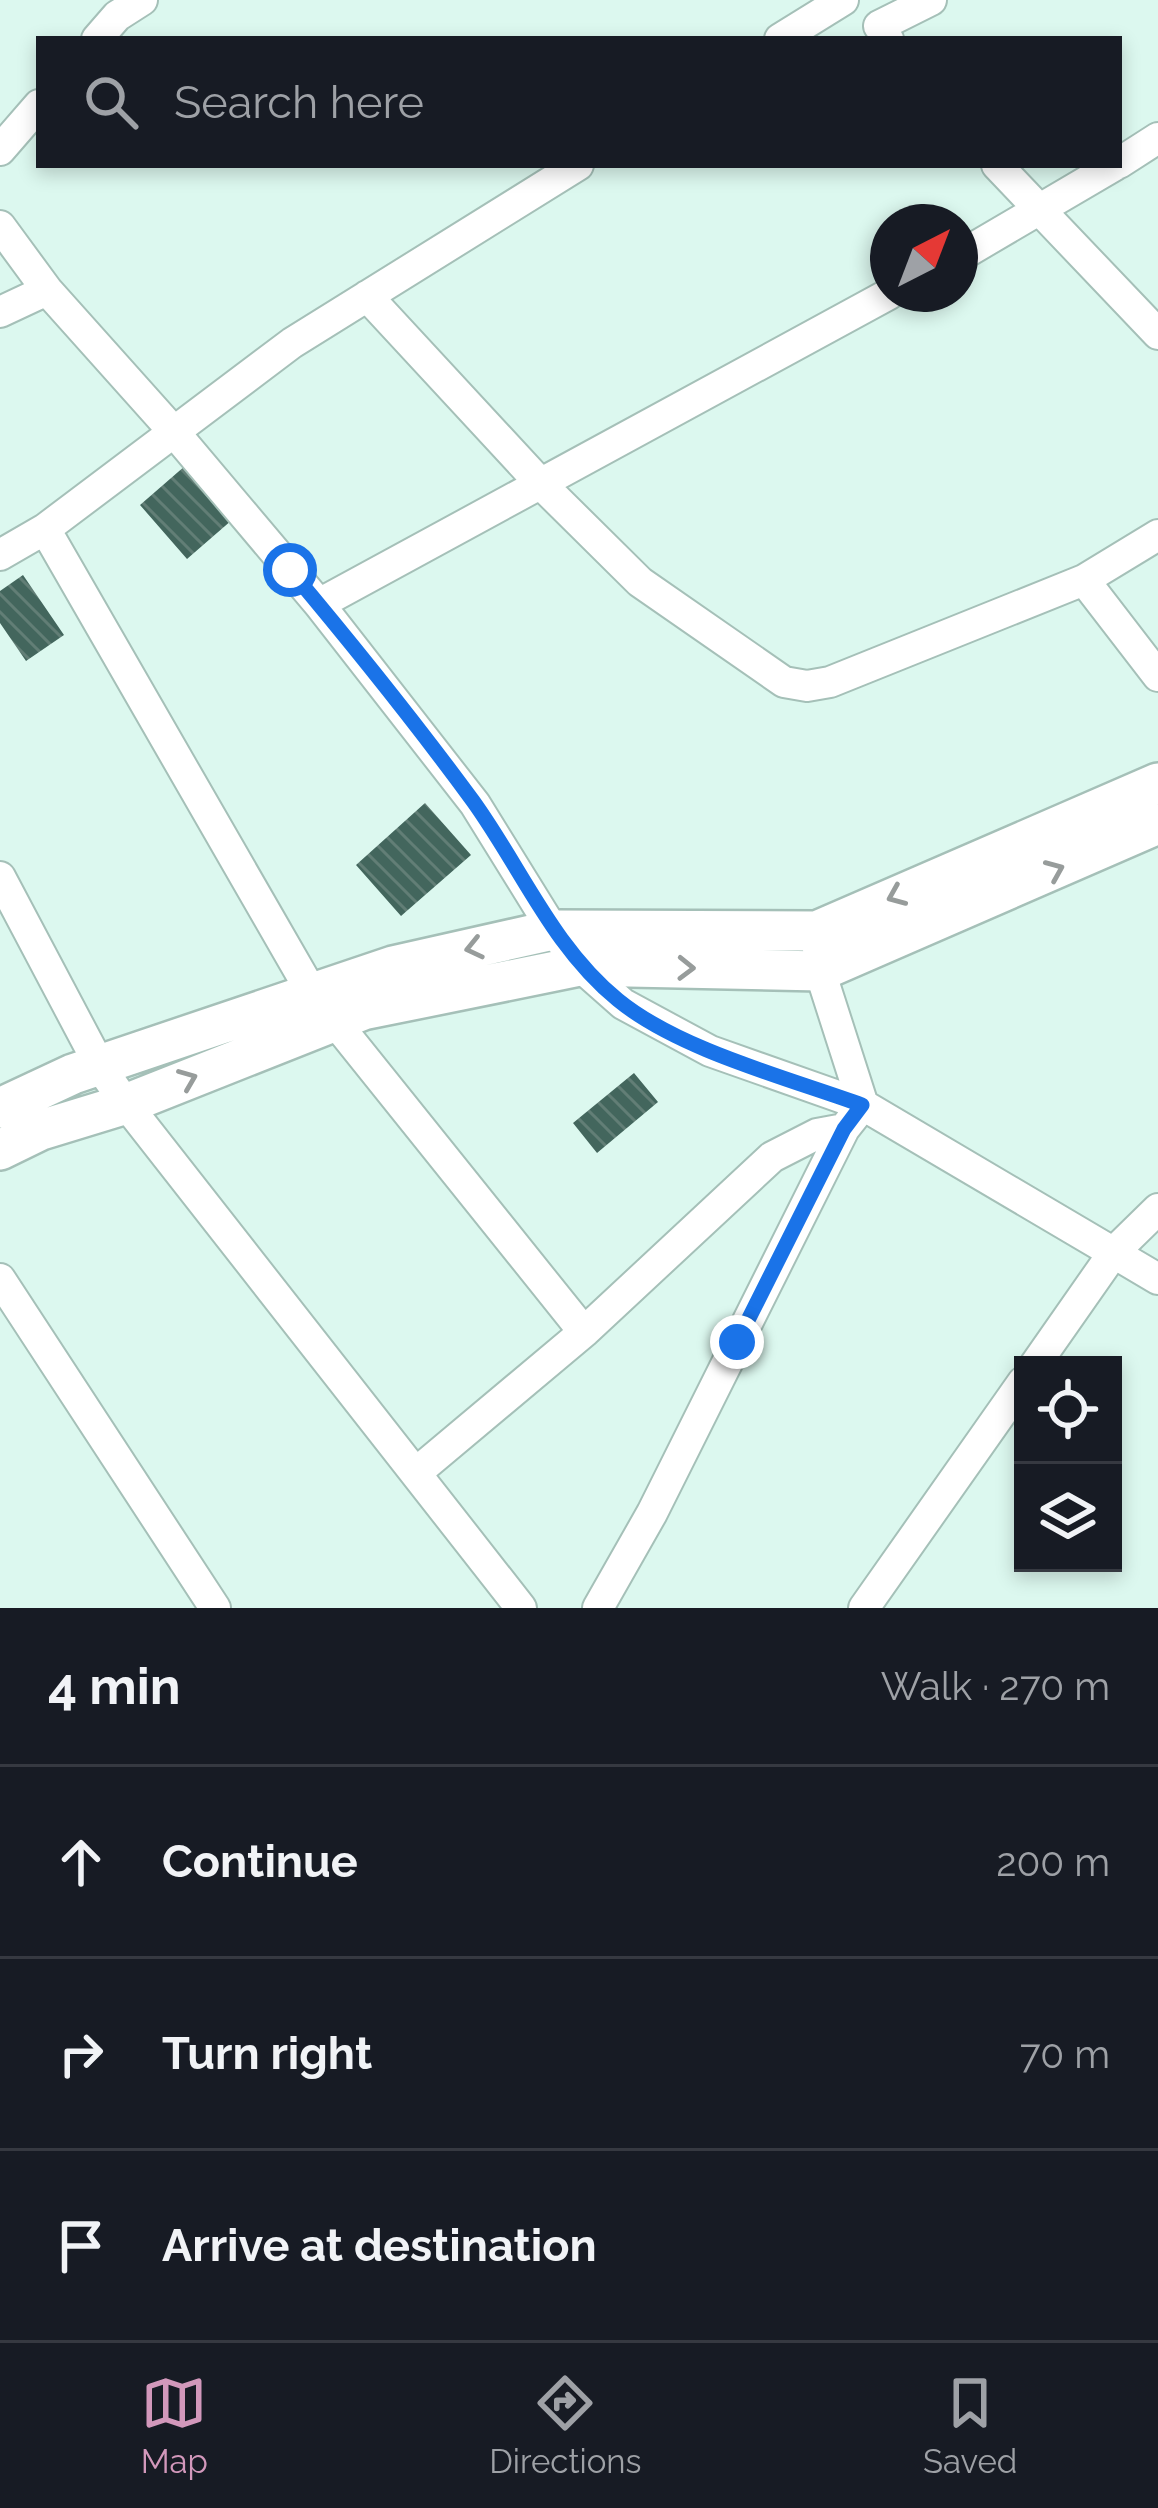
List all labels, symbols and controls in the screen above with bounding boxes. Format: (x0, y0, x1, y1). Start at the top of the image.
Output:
search box (36, 36, 1122, 168)
icon: search (78, 69, 144, 135)
text: Search here (174, 76, 424, 129)
north arrow (870, 204, 978, 312)
route start (263, 543, 317, 597)
one-way arrow (1043, 860, 1064, 884)
one-way arrow (887, 882, 909, 906)
one-way arrow (464, 934, 484, 959)
one-way arrow (677, 955, 696, 981)
one-way arrow (176, 1069, 197, 1093)
route end (710, 1315, 764, 1369)
map controls (1014, 1356, 1122, 1572)
button: locate (1014, 1356, 1122, 1464)
button: layers (1014, 1464, 1122, 1572)
text: 4 min (48, 1656, 181, 1716)
text: Walk · 270 m (881, 1663, 1110, 1709)
icon: ahead (48, 1829, 114, 1895)
text: Continue (162, 1835, 358, 1888)
text: 200 m (996, 1839, 1110, 1885)
icon: right (48, 2021, 114, 2087)
text: Turn right (162, 2027, 372, 2080)
text: 70 m (1020, 2031, 1110, 2077)
icon: arrive (48, 2213, 114, 2279)
text: Arrive at destination (162, 2219, 597, 2272)
tab: Map (141, 2370, 208, 2481)
tab: Directions (489, 2370, 642, 2481)
tab: Saved (923, 2370, 1017, 2481)

